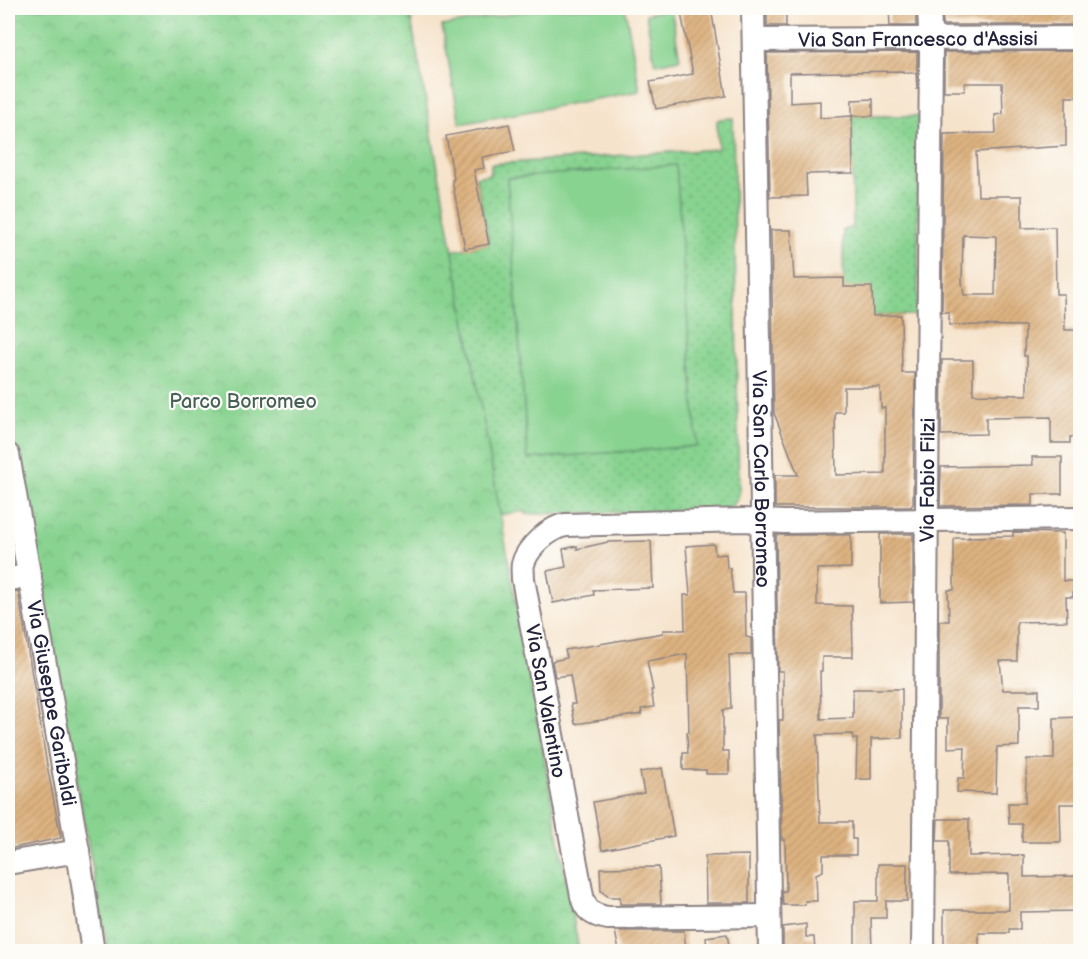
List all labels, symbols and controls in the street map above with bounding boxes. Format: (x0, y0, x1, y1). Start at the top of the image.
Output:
street label: Via San Francesco d'Assisi (798, 27, 1038, 53)
street label: Via San Carlo Borromeo (747, 370, 774, 588)
park label: Parco Borromeo (169, 390, 317, 414)
street label: Via Fabio Filzi (916, 418, 941, 542)
street label: Via Giuseppe Garibaldi (21, 599, 81, 808)
street label: Via San Valentino (520, 622, 570, 780)

